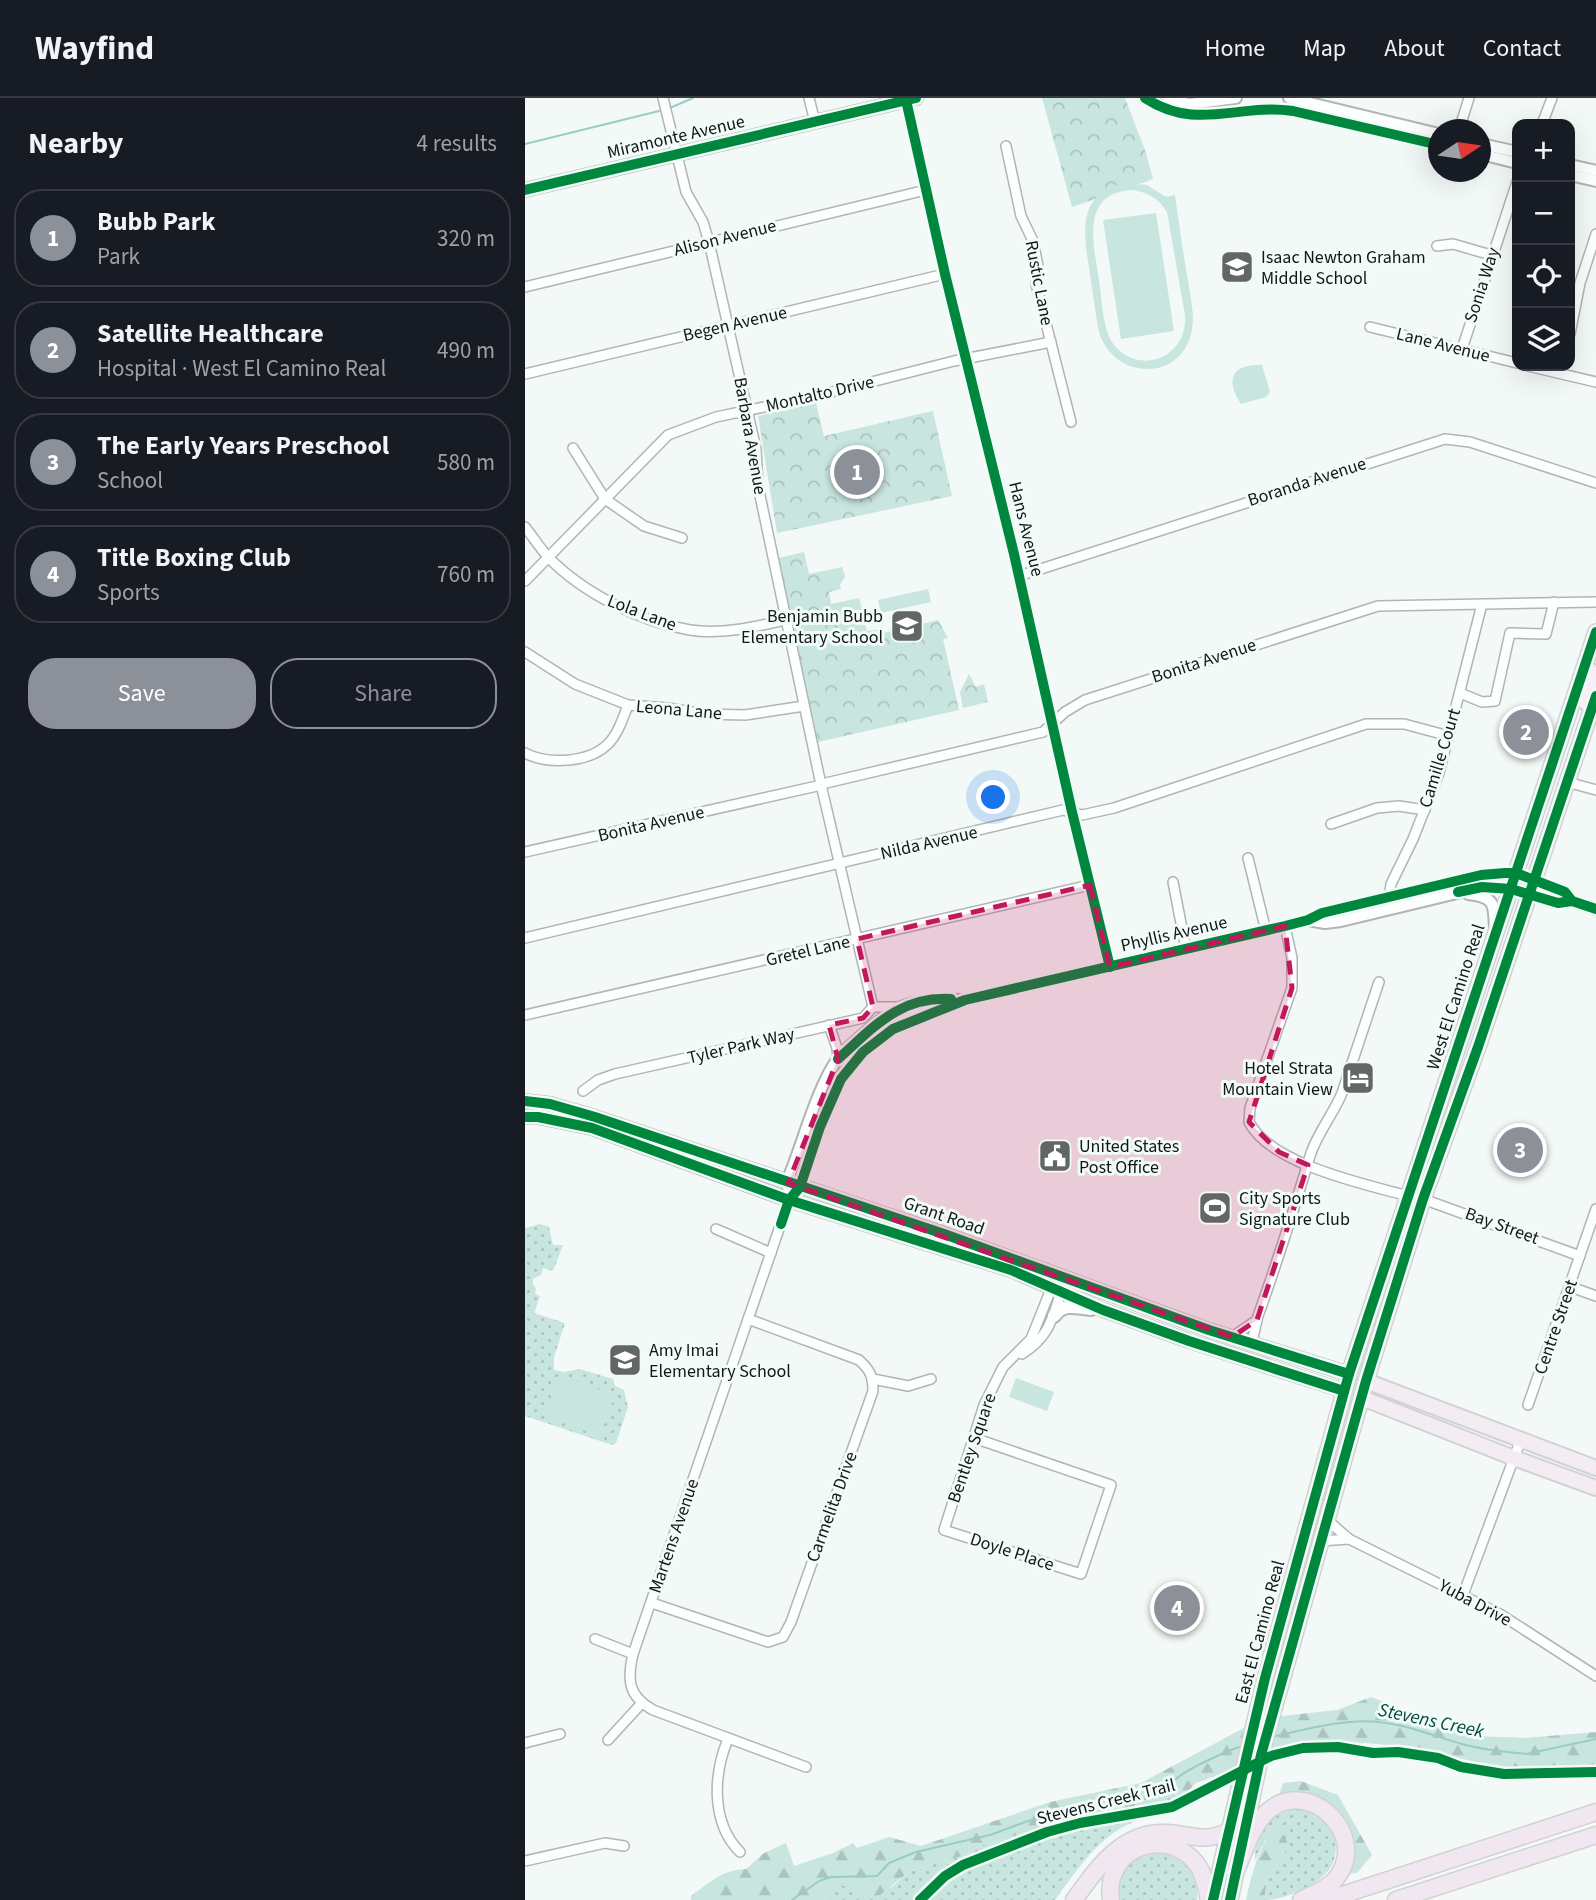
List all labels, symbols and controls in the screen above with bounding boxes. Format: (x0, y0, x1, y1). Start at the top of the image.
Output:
text: Wayfind (35, 25, 154, 72)
text: Home (1205, 31, 1265, 66)
text: Map (1303, 31, 1346, 66)
text: About (1384, 31, 1445, 66)
text: Contact (1483, 31, 1561, 66)
street label: Miramonte Avenue (605, 109, 747, 165)
north arrow (1428, 119, 1491, 182)
map controls (1512, 119, 1575, 371)
button: + (1512, 119, 1575, 182)
text: Nearby (28, 122, 123, 165)
text: 4 results (417, 127, 497, 160)
button: − (1512, 182, 1575, 245)
text: Bubb Park (97, 203, 215, 240)
street label: Alison Avenue (671, 213, 779, 263)
text: 1 (47, 222, 59, 255)
text: 320 m (437, 222, 495, 255)
street label: Rustic Lane (1019, 238, 1060, 328)
text: Park (97, 240, 140, 273)
street label: Sonia Way (1458, 244, 1506, 326)
place label: Isaac Newton Graham Middle School (1261, 245, 1426, 291)
button: locate (1512, 245, 1575, 308)
school or university icon: Isaac Newton Graham Middle School (1218, 248, 1256, 286)
street label: Begen Avenue (681, 300, 790, 348)
button: layers (1512, 308, 1575, 371)
text: Satellite Healthcare (97, 315, 324, 352)
street label: Lane Avenue (1394, 321, 1493, 369)
text: 2 (47, 334, 59, 367)
text: 490 m (437, 334, 495, 367)
text: Hospital · West El Camino Real (97, 352, 386, 385)
street label: Montalto Drive (763, 369, 877, 419)
street label: Barbara Avenue (727, 375, 773, 497)
text: The Early Years Preschool (97, 427, 389, 464)
text: 3 (47, 446, 59, 479)
text: 580 m (437, 446, 495, 479)
pin: 1 (834, 446, 880, 498)
street label: Boranda Avenue (1245, 451, 1370, 513)
text: School (97, 464, 163, 497)
street label: Hans Avenue (1002, 479, 1050, 579)
text: Title Boxing Club (97, 539, 291, 576)
text: 4 (47, 558, 59, 591)
text: 760 m (437, 558, 495, 591)
text: Sports (97, 576, 160, 609)
street label: Lola Lane (604, 588, 680, 638)
place label: Benjamin Bubb Elementary School (741, 604, 883, 650)
school or university icon: Benjamin Bubb Elementary School (888, 607, 926, 645)
street label: Bonita Avenue (1149, 632, 1260, 690)
button: Save (28, 658, 256, 729)
button: Share (270, 658, 497, 729)
street label: Leona Lane (635, 694, 723, 726)
street label: Camille Court (1413, 705, 1467, 811)
pin: 2 (1503, 706, 1549, 758)
your location (976, 780, 1010, 814)
street label: Bonita Avenue (595, 800, 707, 848)
street label: Nilda Avenue (878, 820, 980, 866)
street label: Phyllis Avenue (1118, 910, 1230, 958)
street label: West El Camino Real (1421, 921, 1491, 1073)
street label: Gretel Lane (764, 929, 853, 973)
street label: Tyler Park Way (685, 1021, 798, 1070)
place label: Hotel Strata Mountain View (1222, 1056, 1333, 1102)
hotel icon: Hotel Strata Mountain View (1339, 1059, 1377, 1097)
pin: 3 (1497, 1124, 1543, 1176)
place label: United States Post Office (1079, 1134, 1179, 1180)
public building icon: United States Post Office (1036, 1137, 1074, 1175)
place label: City Sports Signature Club (1239, 1186, 1350, 1232)
sports icon: City Sports Signature Club (1196, 1189, 1234, 1227)
street label: Grant Road (900, 1190, 988, 1242)
street label: Bay Street (1462, 1201, 1542, 1251)
street label: Centre Street (1528, 1276, 1584, 1378)
place label: Amy Imai Elementary School (649, 1338, 791, 1384)
school or university icon: Amy Imai Elementary School (606, 1341, 644, 1379)
street label: Bentley Square (942, 1390, 1002, 1506)
street label: Carmelita Drive (800, 1448, 864, 1566)
street label: Martens Avenue (643, 1475, 705, 1597)
street label: Doyle Place (967, 1527, 1057, 1577)
street label: East El Camino Real (1229, 1558, 1291, 1706)
street label: Yuba Drive (1433, 1573, 1516, 1633)
pin: 4 (1154, 1582, 1200, 1634)
water label: Stevens Creek (1376, 1697, 1487, 1746)
street label: Stevens Creek Trail (1034, 1773, 1178, 1831)

